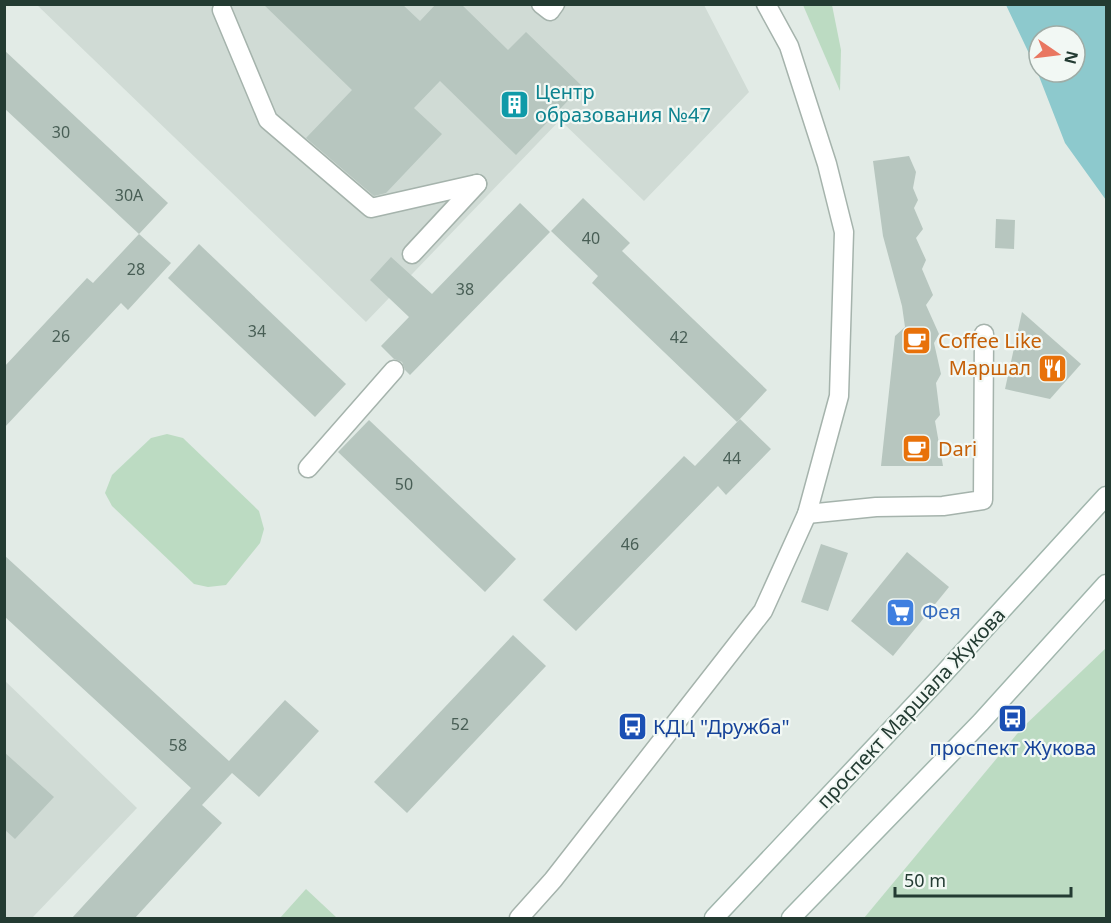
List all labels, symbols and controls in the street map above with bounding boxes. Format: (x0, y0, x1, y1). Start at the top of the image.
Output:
north arrow (1027, 24, 1087, 84)
text: N (1059, 49, 1084, 67)
place label: Центр образования №47 (535, 78, 711, 128)
building icon: Центр образования №47 (498, 88, 530, 120)
house number: 30 (52, 121, 70, 143)
house number: 30А (115, 184, 144, 206)
house number: 40 (582, 227, 600, 249)
house number: 28 (127, 258, 145, 280)
house number: 38 (456, 278, 474, 300)
house number: 34 (248, 320, 266, 342)
house number: 26 (52, 325, 70, 347)
cafe icon: Coffee Like (901, 325, 933, 357)
house number: 42 (670, 326, 688, 348)
place label: Coffee Like (938, 327, 1042, 354)
restaurant icon: Маршал (1036, 352, 1068, 384)
place label: Маршал (949, 354, 1031, 381)
cafe icon: Dari (901, 433, 933, 465)
place label: Dari (938, 435, 977, 462)
house number: 44 (723, 447, 741, 469)
house number: 50 (395, 473, 413, 495)
house number: 46 (621, 533, 639, 555)
supermarket icon: Фея (885, 596, 917, 628)
place label: Фея (922, 598, 961, 625)
street label: проспект Маршала Жукова (810, 601, 1011, 814)
bus stop icon: проспект Жукова (997, 702, 1029, 734)
bus stop icon: КДЦ "Дружба" (616, 711, 648, 743)
house number: 52 (451, 713, 469, 735)
place label: КДЦ "Дружба" (653, 713, 790, 740)
house number: 58 (169, 734, 187, 756)
place label: проспект Жукова (930, 734, 1096, 761)
scale bar (895, 860, 1070, 898)
text: 50 m (904, 868, 946, 892)

